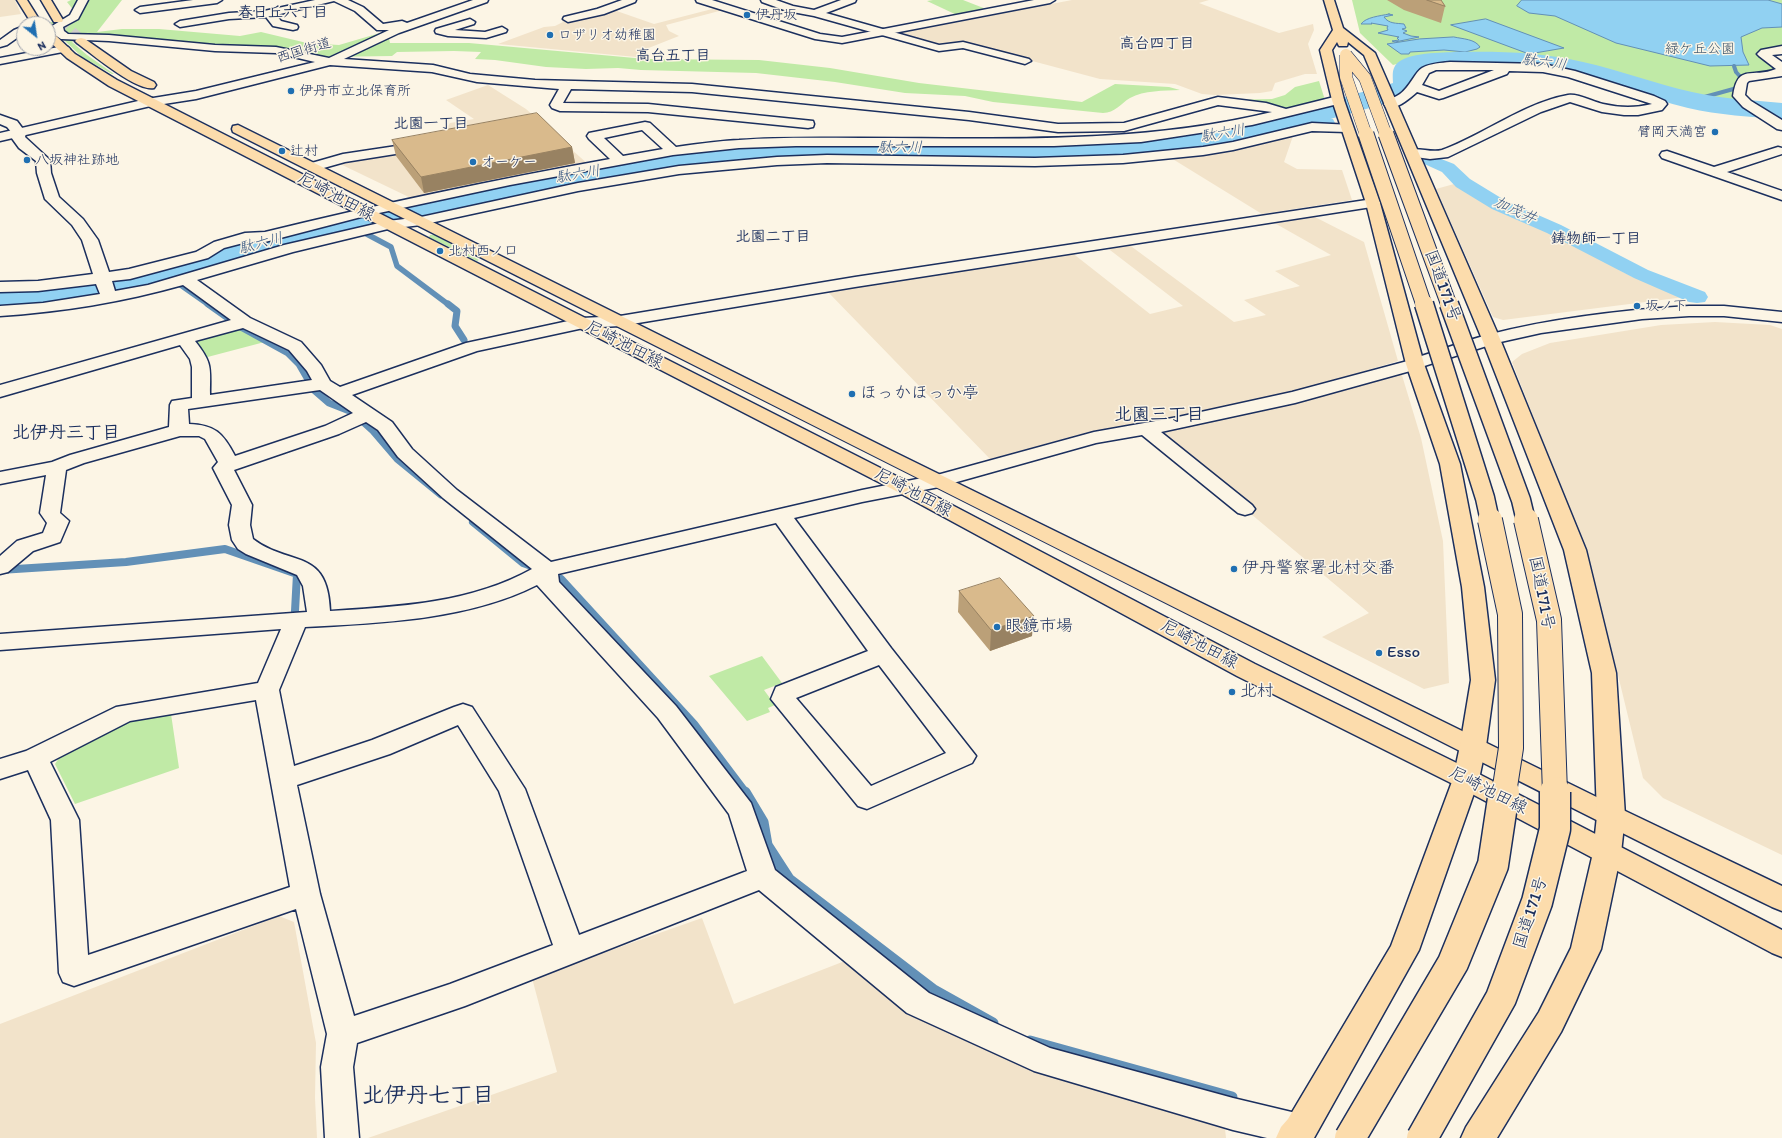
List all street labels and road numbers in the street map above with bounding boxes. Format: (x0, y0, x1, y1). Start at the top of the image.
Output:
street label: 西国街道 (275, 35, 333, 67)
street label: 尼崎池田線 (294, 168, 378, 226)
street label: 国道171号 (1420, 247, 1464, 325)
street label: 尼崎池田線 (582, 317, 666, 373)
street label: 尼崎池田線 (871, 464, 955, 522)
street label: 国道171号 (1524, 554, 1558, 632)
street label: 尼崎池田線 (1157, 616, 1241, 674)
street label: 尼崎池田線 (1446, 763, 1530, 819)
street label: 国道171号 (1510, 874, 1552, 952)

